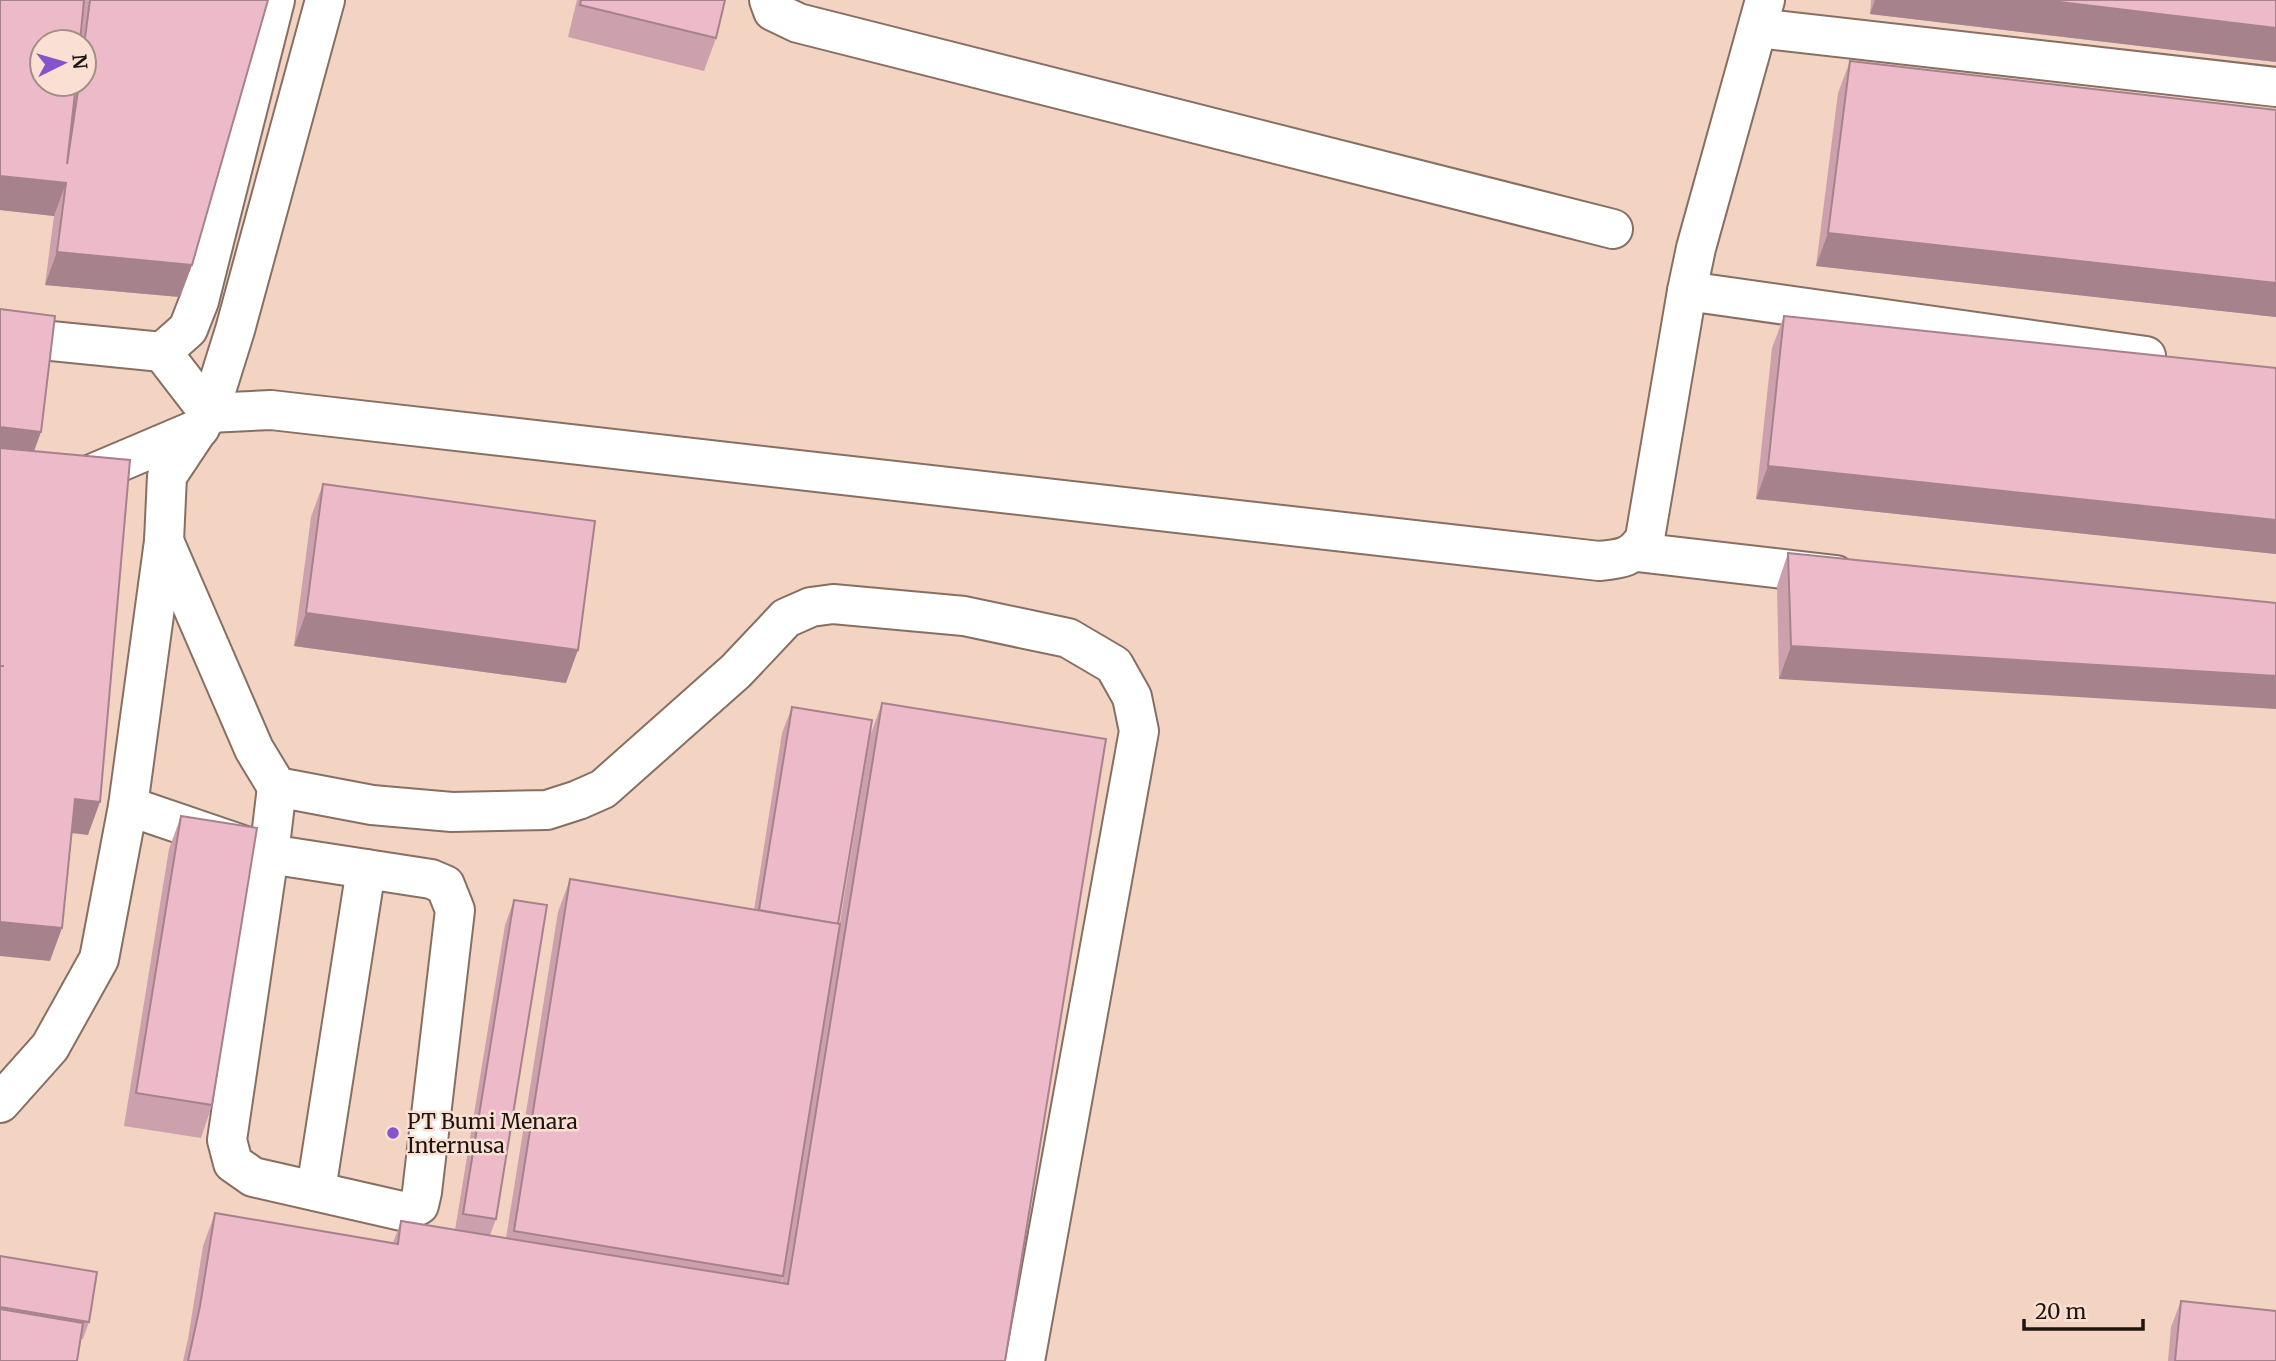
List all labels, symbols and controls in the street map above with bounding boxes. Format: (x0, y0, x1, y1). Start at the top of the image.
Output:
north arrow (28, 28, 98, 98)
text: N (67, 53, 93, 70)
place label: PT Bumi Menara Internusa (407, 1108, 578, 1159)
marker: PT Bumi Menara Internusa (385, 1125, 401, 1141)
scale bar (2024, 1288, 2143, 1332)
text: 20 m (2035, 1298, 2087, 1325)

